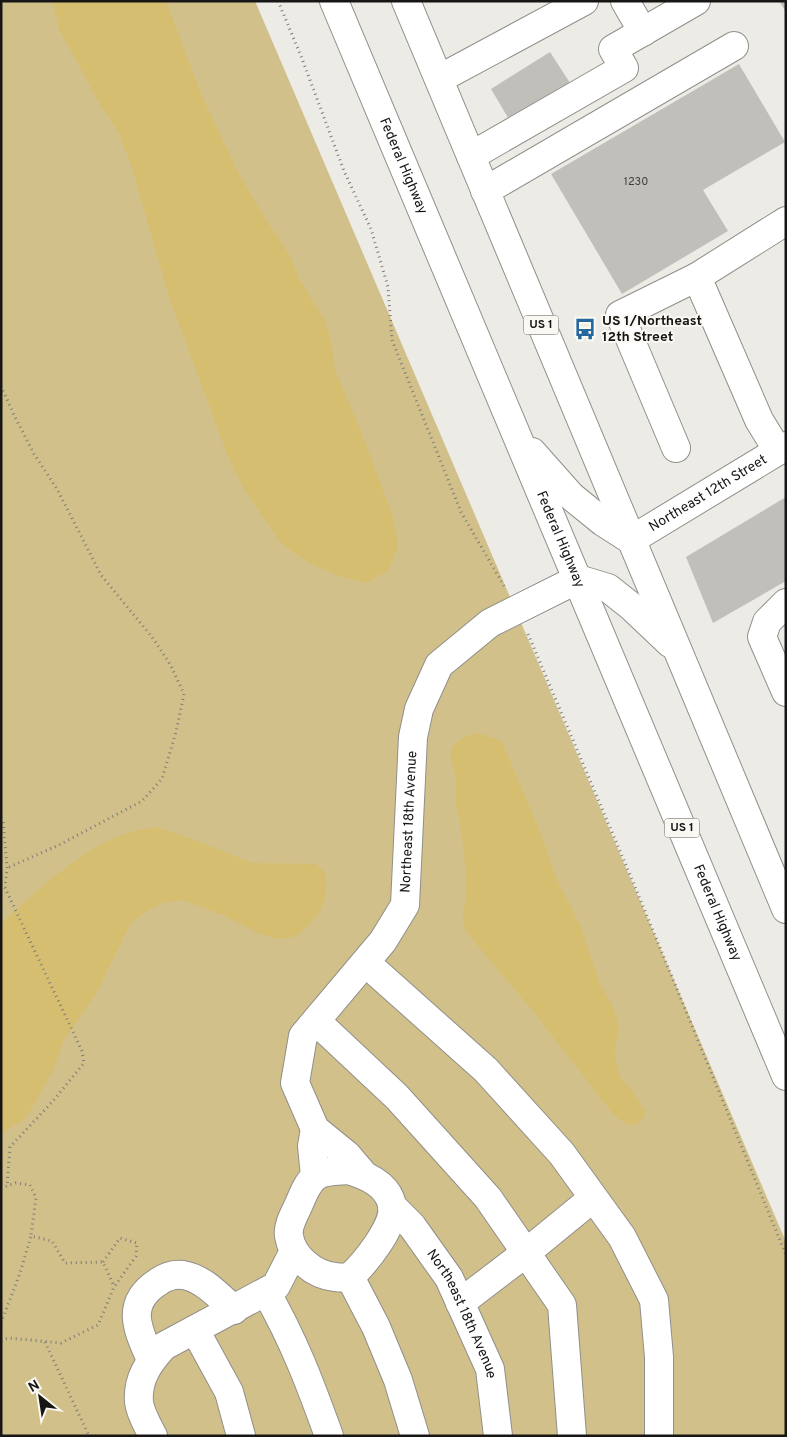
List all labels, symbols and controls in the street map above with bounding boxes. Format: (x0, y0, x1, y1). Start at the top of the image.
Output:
street label: Federal Highway (376, 115, 431, 217)
house number: 1230 (624, 175, 648, 189)
place label: US 1/Northeast 12th Street (602, 313, 702, 346)
road number: US 1 (524, 316, 558, 334)
bus stop icon: US 1/Northeast 12th Street (572, 316, 598, 342)
street label: Northeast 12th Street (646, 451, 770, 536)
street label: Federal Highway (533, 488, 588, 590)
street label: Northeast 18th Avenue (397, 750, 421, 893)
road number: US 1 (664, 818, 700, 838)
street label: Federal Highway (689, 862, 745, 964)
street label: Northeast 18th Avenue (423, 1246, 500, 1379)
north arrow (15, 1372, 65, 1422)
text: N (26, 1377, 43, 1397)

